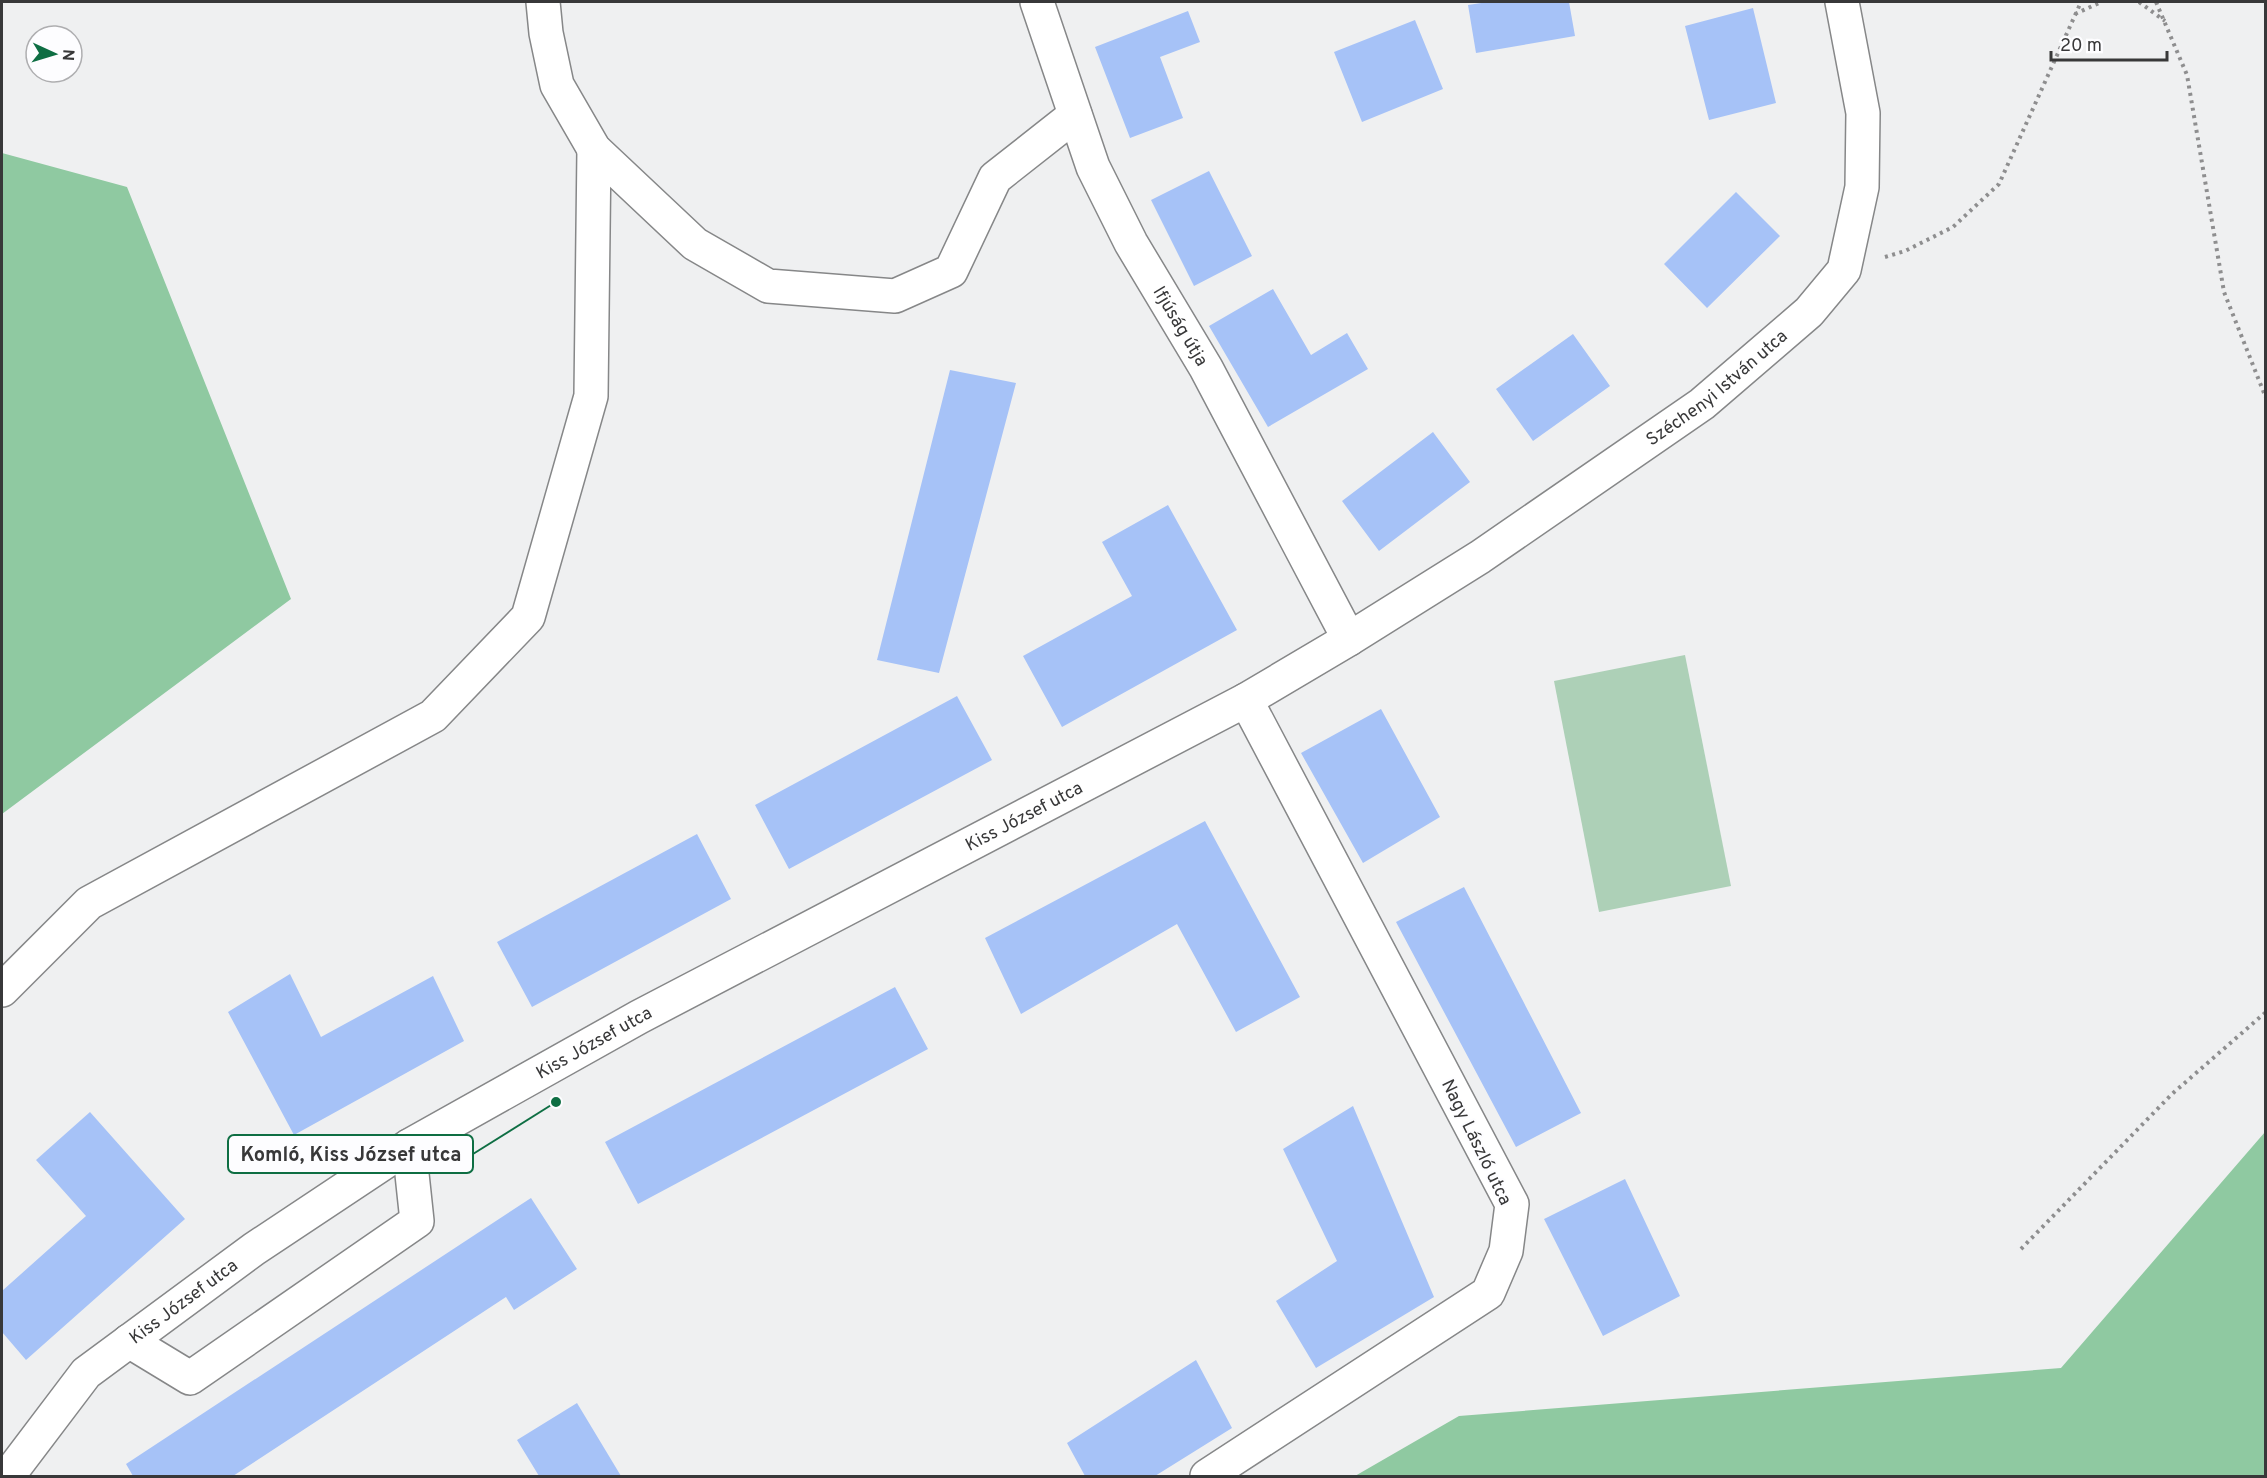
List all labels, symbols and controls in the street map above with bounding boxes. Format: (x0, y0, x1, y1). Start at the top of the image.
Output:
north arrow (24, 24, 84, 84)
scale bar (2051, 24, 2166, 62)
text: 20 m (2060, 35, 2102, 58)
text: N (57, 48, 77, 61)
street label: Ifjúság útja (1147, 283, 1212, 371)
street label: Széchenyi István utca (1642, 325, 1793, 452)
street label: Kiss József utca (962, 777, 1087, 857)
street label: Kiss József utca (533, 1002, 656, 1085)
street label: Nagy László utca (1435, 1076, 1516, 1209)
callout: Komló, Kiss József utca (228, 1135, 473, 1173)
text: Komló, Kiss József utca (240, 1143, 462, 1169)
street label: Kiss József utca (125, 1255, 243, 1350)

